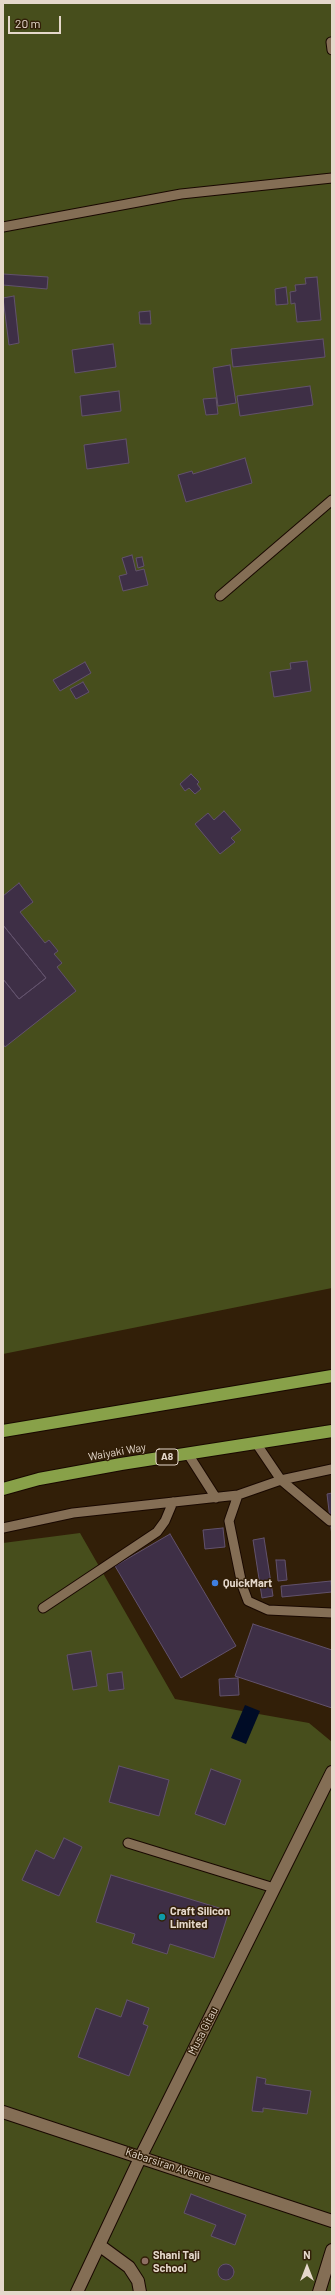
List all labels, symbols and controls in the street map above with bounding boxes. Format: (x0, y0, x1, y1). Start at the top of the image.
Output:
scale bar (10, 8, 63, 34)
text: 20 m (15, 16, 41, 30)
street label: Waiyaki Way (87, 1440, 147, 1464)
road number: A8 (156, 1449, 178, 1465)
place label: QuickMart (223, 1576, 272, 1590)
marker: QuickMart (210, 1578, 220, 1588)
place label: Craft Silicon Limited (170, 1904, 230, 1930)
marker: Craft Silicon Limited (157, 1912, 167, 1922)
street label: Musa Gitau (185, 2005, 221, 2057)
street label: Kabarsiran Avenue (124, 2145, 212, 2185)
north arrow (287, 2247, 327, 2287)
place label: Shani Taji School (153, 2248, 200, 2274)
text: N (303, 2248, 311, 2261)
marker: Shani Taji School (140, 2256, 150, 2266)

